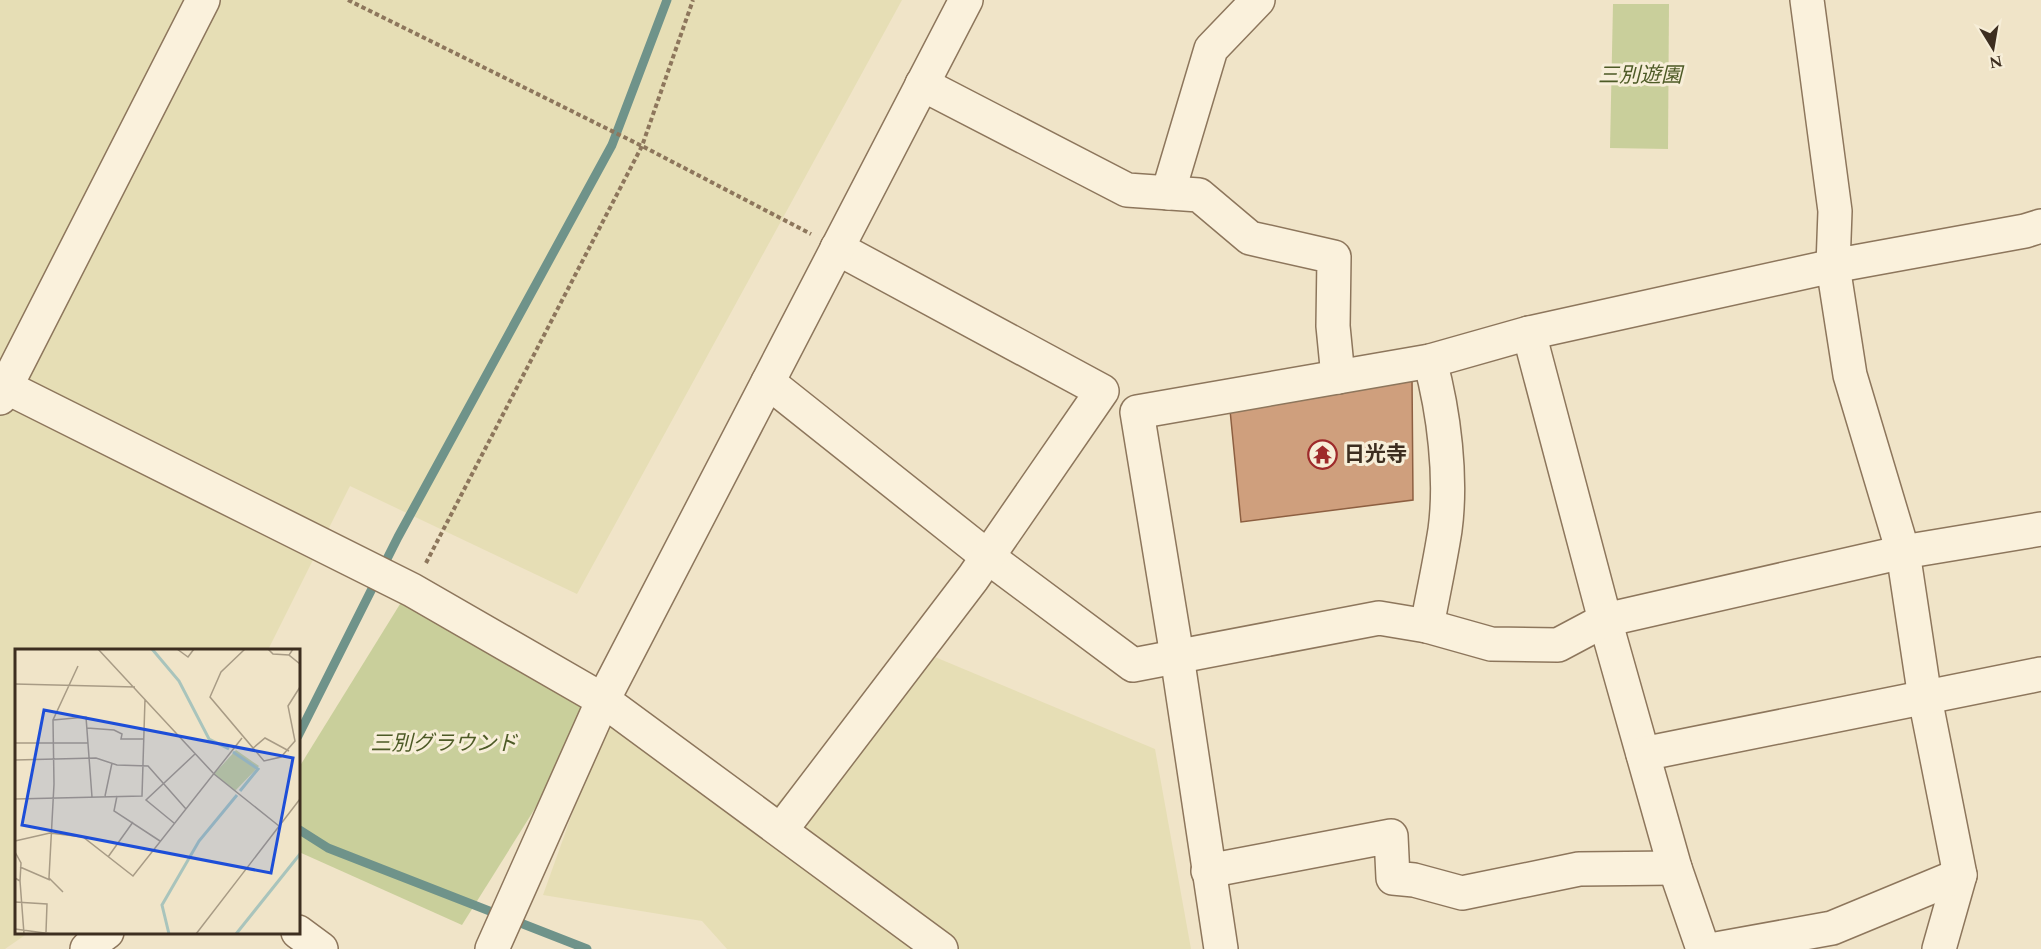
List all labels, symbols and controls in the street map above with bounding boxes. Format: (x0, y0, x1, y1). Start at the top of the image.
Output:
north arrow (1963, 18, 2023, 78)
text: N (1987, 49, 2004, 75)
park label: 三別遊園 (1598, 60, 1685, 92)
temple icon: 日光寺 (1307, 439, 1339, 471)
place label: 日光寺 (1344, 439, 1407, 471)
inset map (15, 649, 300, 934)
park label: 三別グラウンド (371, 728, 518, 760)

